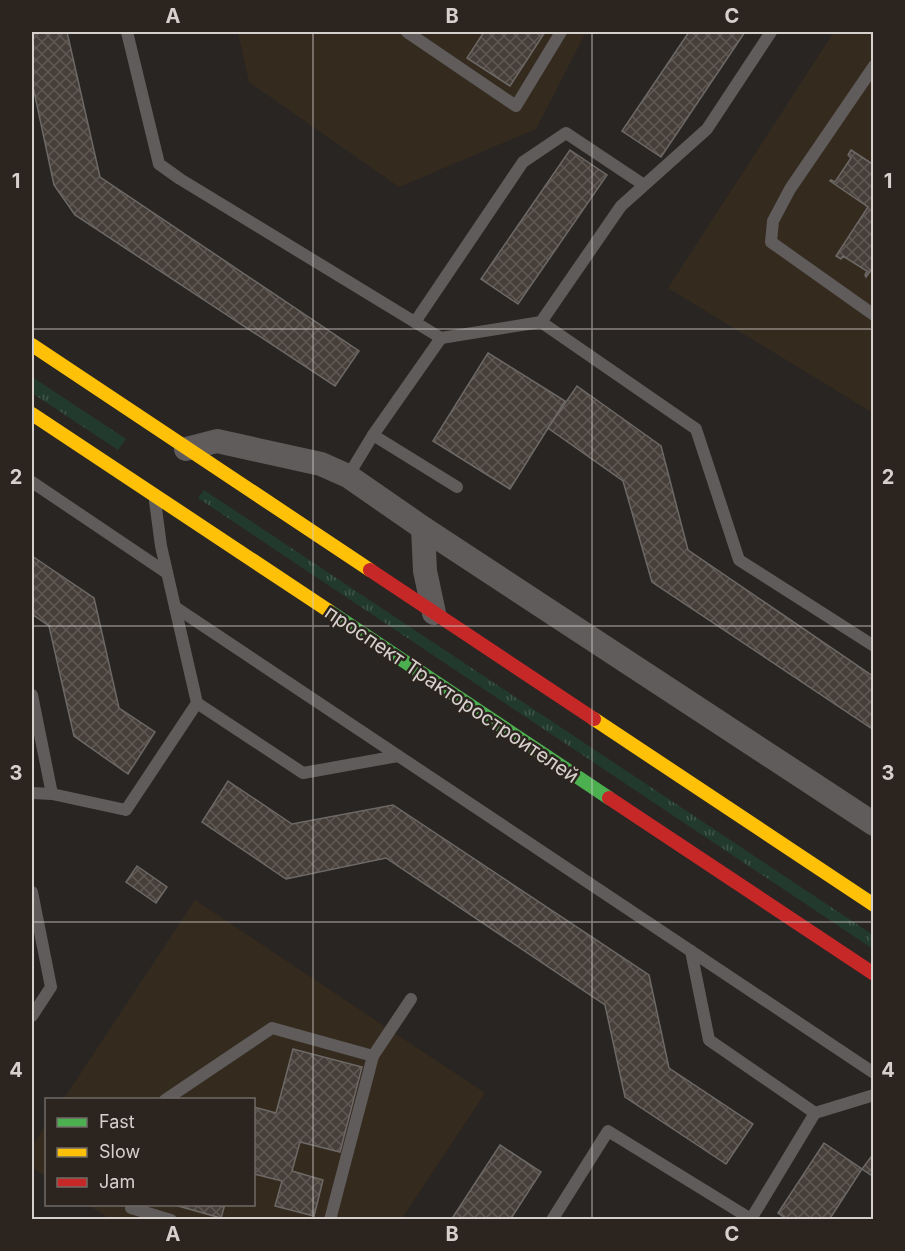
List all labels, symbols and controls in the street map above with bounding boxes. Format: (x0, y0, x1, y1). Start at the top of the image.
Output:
text: A (166, 4, 181, 28)
text: B (445, 4, 459, 28)
text: C (725, 4, 739, 28)
text: 1 (12, 169, 20, 193)
text: 1 (884, 169, 892, 193)
text: 2 (10, 465, 22, 489)
text: 2 (882, 465, 894, 489)
street label: проспект Тракторостроителей (321, 600, 583, 788)
text: 3 (10, 761, 22, 785)
text: 3 (882, 761, 894, 785)
text: 4 (9, 1058, 23, 1082)
text: 4 (881, 1058, 895, 1082)
legend (45, 1098, 255, 1206)
text: Fast (99, 1111, 135, 1132)
text: Slow (99, 1141, 140, 1162)
text: Jam (99, 1171, 135, 1192)
text: A (166, 1222, 181, 1246)
text: B (445, 1222, 459, 1246)
text: C (725, 1222, 739, 1246)

